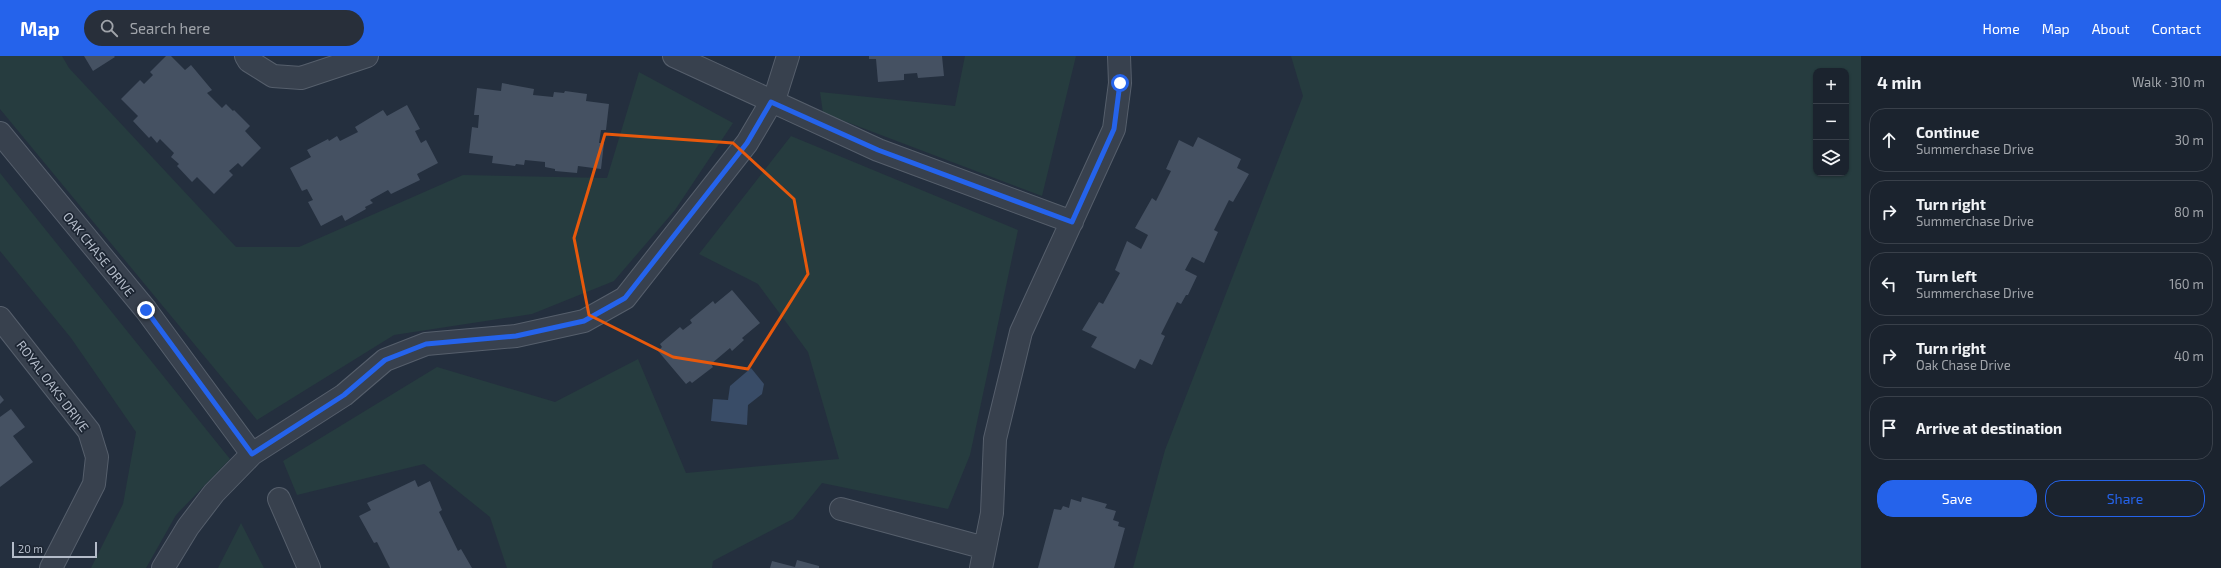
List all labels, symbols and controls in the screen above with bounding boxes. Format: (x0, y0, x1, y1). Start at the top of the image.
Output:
search box (84, 10, 364, 46)
text: Map (20, 17, 60, 40)
icon: search (98, 17, 120, 39)
text: Search here (130, 19, 210, 37)
text: Home (1983, 20, 2020, 37)
text: Map (2042, 20, 2070, 37)
text: About (2092, 20, 2130, 37)
text: Contact (2152, 20, 2201, 37)
map controls (1813, 68, 1849, 176)
button: + (1813, 68, 1849, 104)
text: 4 min (1877, 72, 1921, 92)
route start (1111, 74, 1129, 92)
text: Walk · 310 m (2132, 74, 2205, 90)
button: − (1813, 104, 1849, 140)
text: Continue (1916, 123, 1979, 141)
icon: ahead (1878, 129, 1900, 151)
text: 30 m (2175, 132, 2204, 148)
button: layers (1813, 140, 1849, 176)
text: Summerchase Drive (1916, 141, 2034, 157)
text: Turn right (1916, 195, 1986, 213)
icon: right (1878, 201, 1900, 223)
text: 80 m (2174, 204, 2204, 220)
street label: OAK CHASE DRIVE (60, 209, 138, 299)
text: Summerchase Drive (1916, 213, 2034, 229)
text: Turn left (1916, 267, 1977, 285)
icon: left (1878, 273, 1900, 295)
text: 160 m (2169, 276, 2204, 292)
text: Summerchase Drive (1916, 285, 2034, 301)
route end (137, 301, 155, 319)
street label: ROYAL OAKS DRIVE (13, 337, 93, 435)
text: Turn right (1916, 339, 1986, 357)
icon: right (1878, 345, 1900, 367)
text: 40 m (2174, 348, 2204, 364)
text: Oak Chase Drive (1916, 357, 2011, 373)
icon: arrive (1878, 417, 1900, 439)
text: Arrive at destination (1916, 419, 2062, 437)
button: Save (1877, 480, 2037, 517)
button: Share (2045, 480, 2205, 517)
scale bar (12, 540, 97, 559)
text: 20 m (18, 542, 43, 555)

